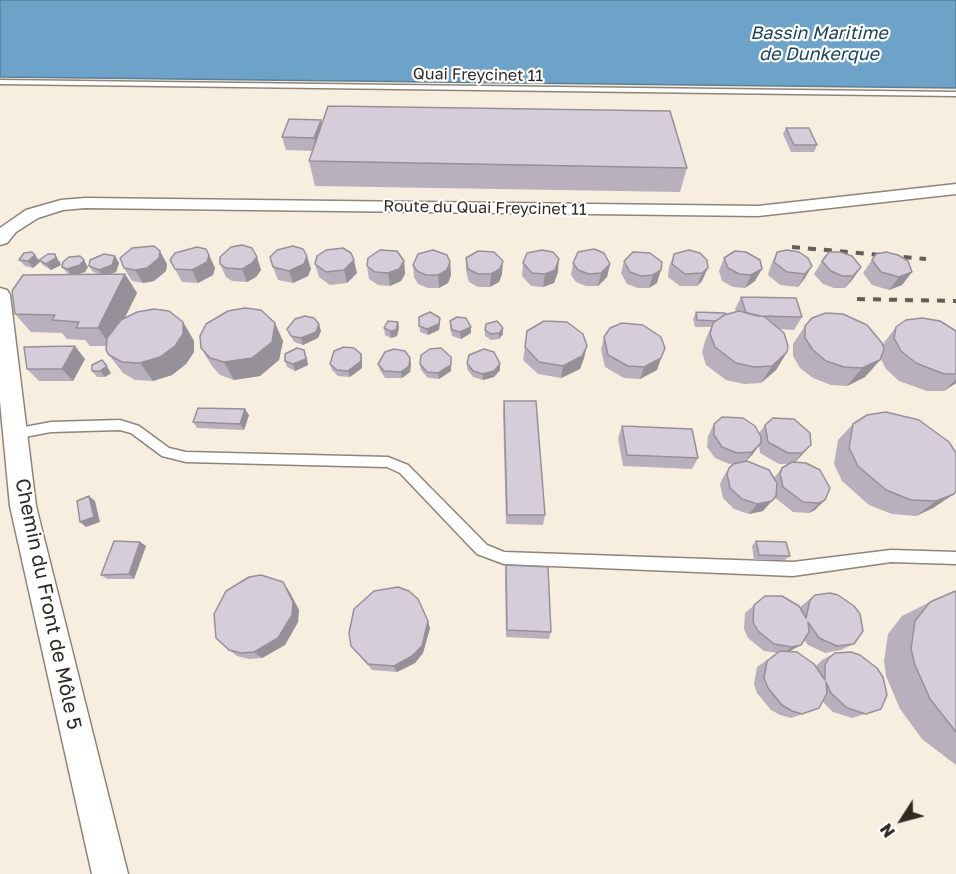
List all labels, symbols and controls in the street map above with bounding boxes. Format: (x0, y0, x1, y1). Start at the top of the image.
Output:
water label: Bassin Maritime de Dunkerque (750, 22, 888, 64)
street label: Quai Freycinet 11 (413, 64, 543, 86)
street label: Route du Quai Freycinet 11 (383, 197, 587, 219)
street label: Chemin du Front de Môle 5 (10, 476, 86, 732)
north arrow (872, 790, 932, 850)
text: N (876, 820, 899, 841)

